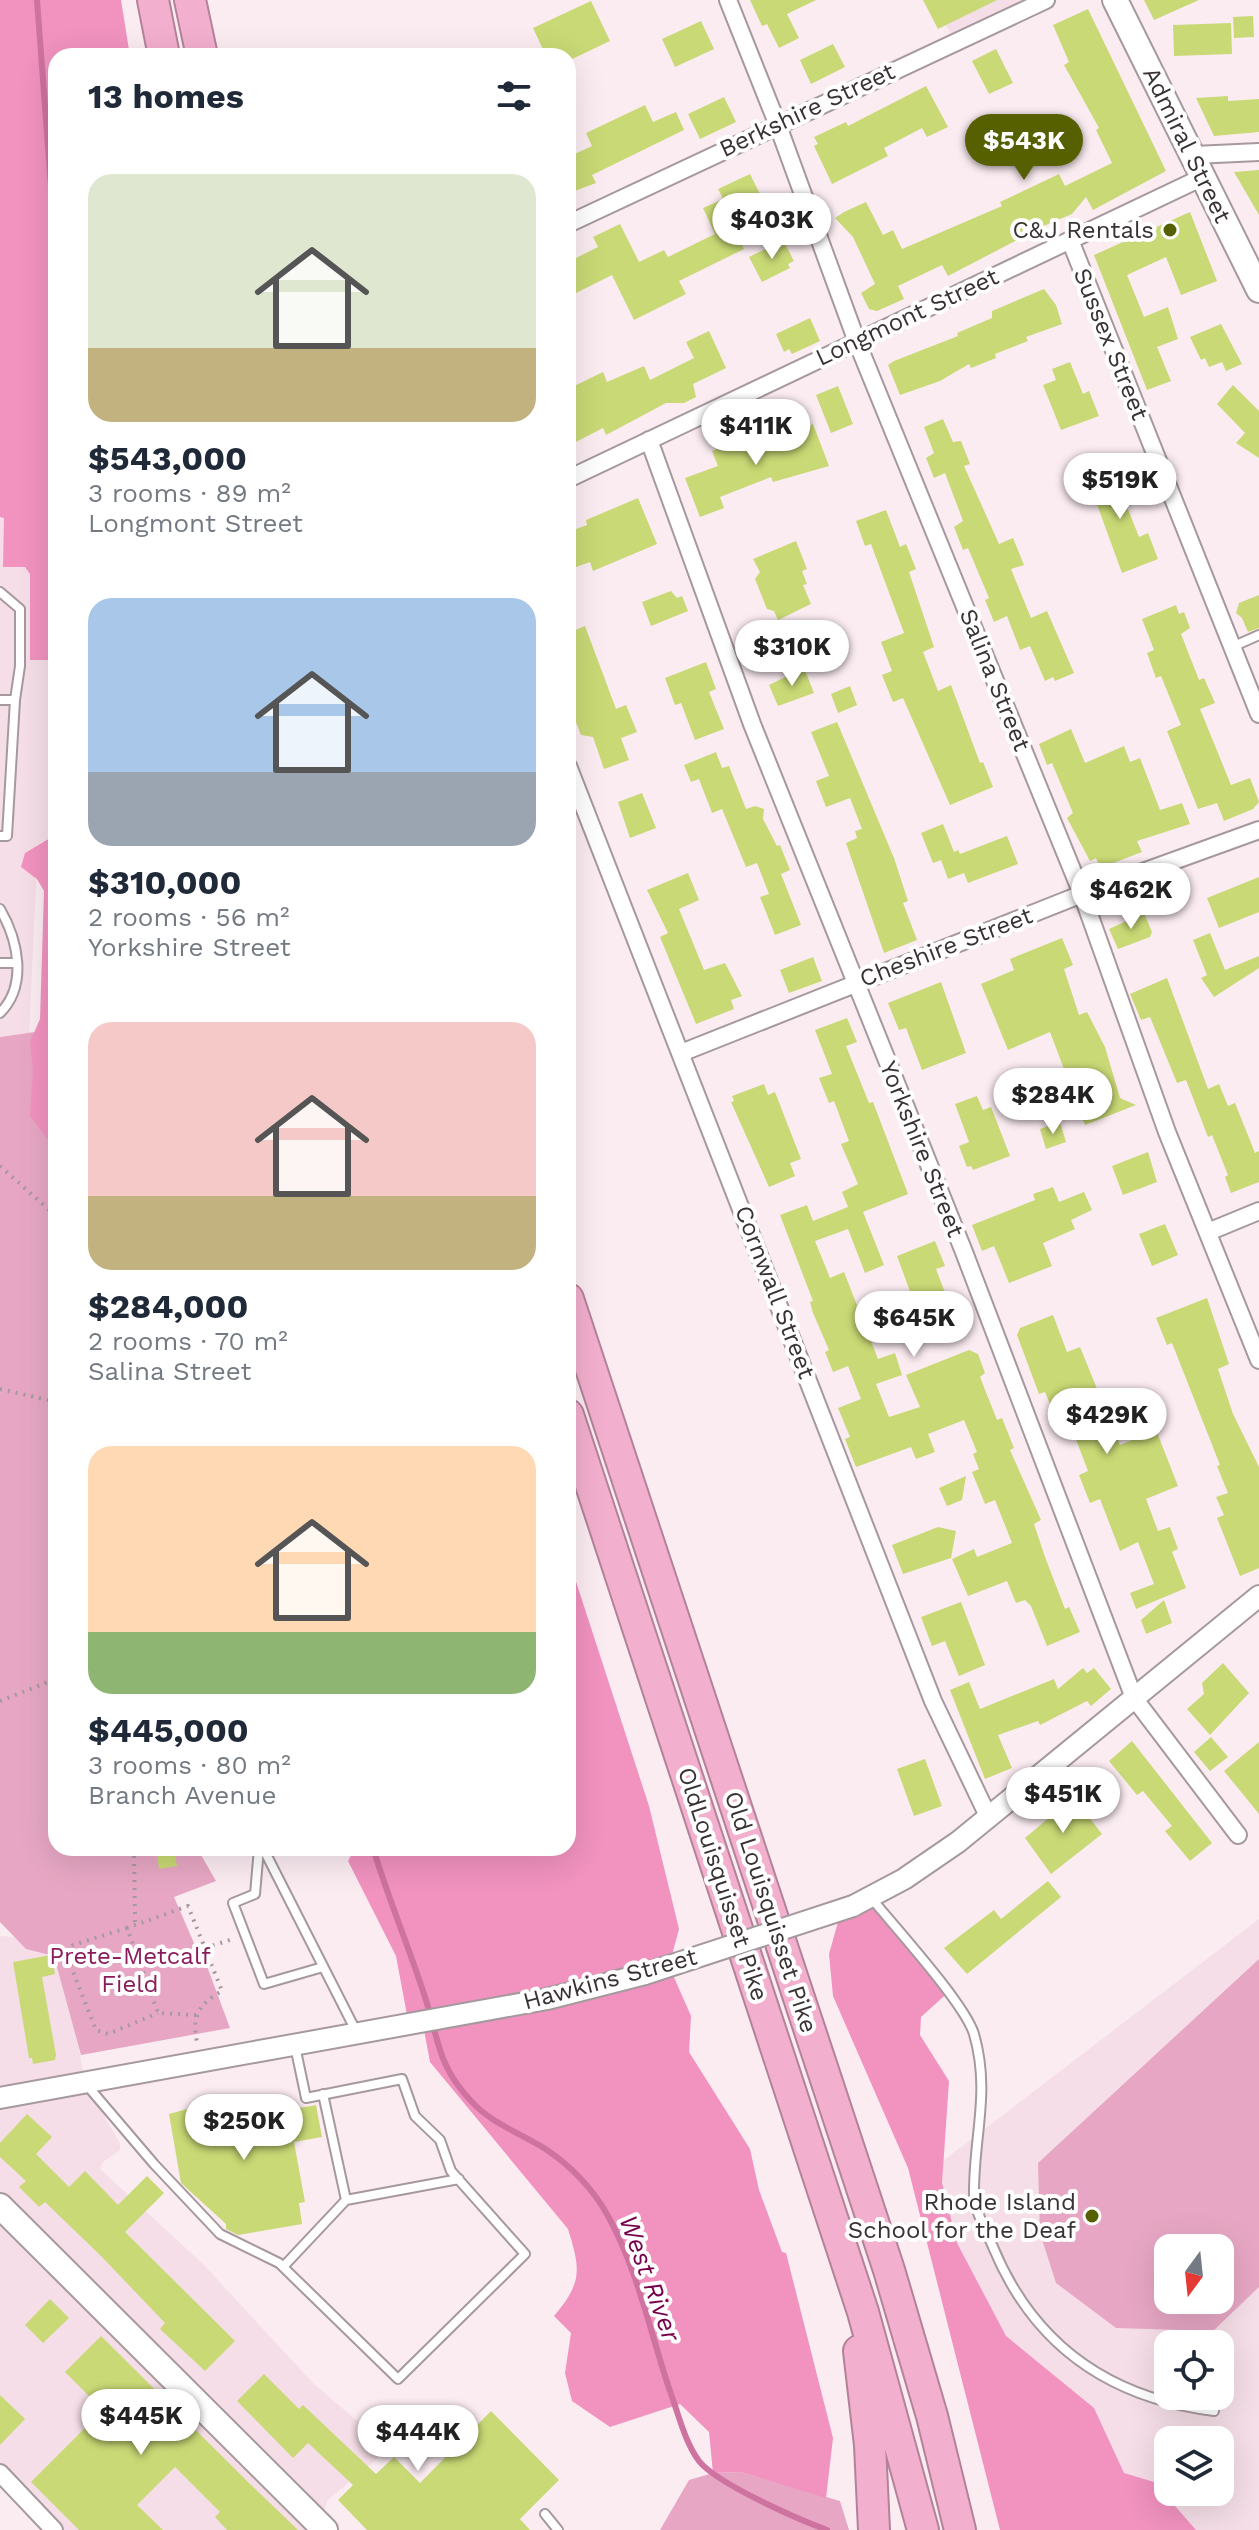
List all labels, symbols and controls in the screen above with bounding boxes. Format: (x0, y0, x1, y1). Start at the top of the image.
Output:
street label: Berkshire Street (715, 57, 899, 163)
street label: Admiral Street (1137, 63, 1237, 227)
icon: filters (492, 74, 536, 118)
text: 13 homes (88, 76, 244, 116)
pin: $543K (968, 114, 1080, 182)
text: $543K (983, 125, 1065, 155)
pin: $403K (716, 193, 828, 261)
text: $403K (730, 204, 814, 234)
place label: C&J Rentals (1012, 216, 1154, 244)
marker: C&J Rentals (1161, 221, 1179, 239)
icon: home (240, 226, 384, 370)
street label: Longmont Street (811, 262, 1003, 372)
street label: Sussex Street (1068, 264, 1154, 424)
pin: $411K (700, 399, 812, 467)
text: $411K (719, 410, 793, 440)
text: $543,000 (88, 438, 247, 478)
pin: $519K (1064, 453, 1176, 521)
text: $519K (1081, 464, 1159, 494)
text: 3 rooms · 89 m² (88, 478, 291, 508)
text: Longmont Street (88, 508, 303, 538)
street label: Salina Street (954, 605, 1036, 755)
pin: $310K (736, 620, 848, 688)
text: $310K (753, 631, 831, 661)
icon: home (240, 650, 384, 794)
text: $310,000 (88, 862, 241, 902)
pin: $462K (1075, 863, 1187, 931)
text: $462K (1090, 874, 1173, 904)
street label: Cheshire Street (856, 901, 1036, 993)
text: 2 rooms · 56 m² (88, 902, 290, 932)
text: Yorkshire Street (88, 932, 291, 962)
street label: Yorkshire Street (874, 1057, 970, 1241)
pin: $284K (997, 1068, 1109, 1136)
icon: home (240, 1074, 384, 1218)
text: $284K (1011, 1079, 1095, 1109)
street label: Cornwall Street (729, 1202, 821, 1382)
text: $284,000 (88, 1286, 248, 1326)
pin: $645K (858, 1291, 970, 1359)
text: $645K (873, 1302, 955, 1332)
text: 2 rooms · 70 m² (88, 1326, 288, 1356)
text: Salina Street (88, 1356, 251, 1386)
pin: $429K (1051, 1388, 1163, 1456)
text: $429K (1066, 1399, 1148, 1429)
icon: home (240, 1498, 384, 1642)
text: $445,000 (88, 1710, 249, 1750)
text: 3 rooms · 80 m² (88, 1750, 291, 1780)
street label: OldLouisquisset Pike (672, 1764, 774, 2004)
pin: $451K (1007, 1767, 1119, 1835)
text: $451K (1024, 1778, 1102, 1808)
text: Branch Avenue (88, 1780, 276, 1810)
street label: Old Louisquisset Pike (719, 1788, 823, 2036)
park label: Prete-Metcalf Field (49, 1942, 211, 1998)
street label: Hawkins Street (520, 1942, 700, 2016)
pin: $250K (188, 2094, 300, 2162)
text: $250K (203, 2105, 285, 2135)
place label: Rhode Island School for the Deaf (848, 2188, 1077, 2244)
marker: Rhode Island School for the Deaf (1083, 2207, 1101, 2225)
water label: West River (613, 2211, 687, 2346)
north arrow (1154, 2234, 1234, 2314)
map controls (1154, 2234, 1234, 2506)
button: locate (1154, 2330, 1234, 2410)
pin: $445K (85, 2389, 197, 2457)
text: $445K (99, 2400, 183, 2430)
pin: $444K (362, 2405, 474, 2473)
text: $444K (375, 2416, 461, 2446)
button: layers (1154, 2426, 1234, 2506)

